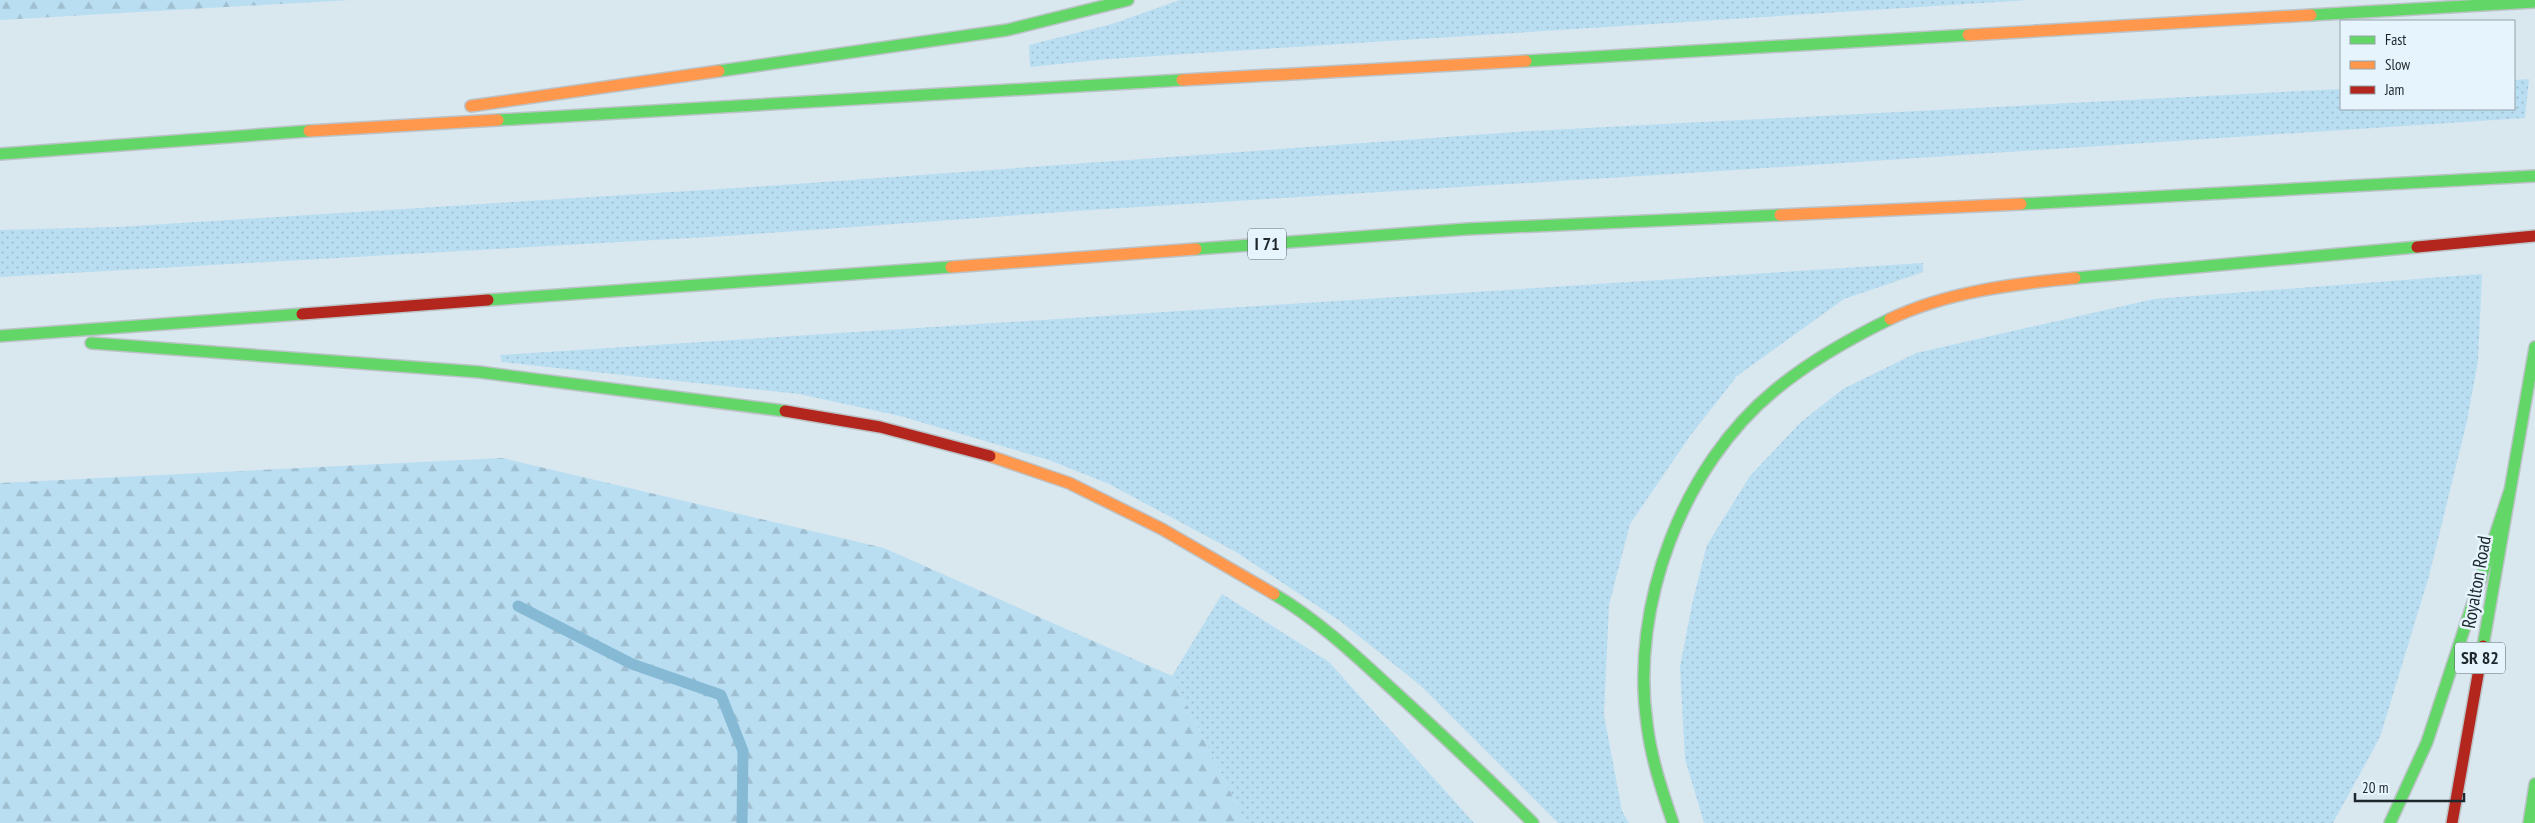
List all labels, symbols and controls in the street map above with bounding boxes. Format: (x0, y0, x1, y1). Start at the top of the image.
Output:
legend (2340, 20, 2515, 110)
text: Fast (2385, 30, 2406, 49)
text: Slow (2385, 55, 2410, 74)
text: Jam (2384, 80, 2404, 99)
road number: I 71 (1248, 228, 1286, 260)
street label: Royalton Road (2456, 534, 2496, 630)
road number: SR 82 (2455, 642, 2505, 674)
scale bar (2355, 770, 2464, 802)
text: 20 m (2362, 778, 2388, 797)

